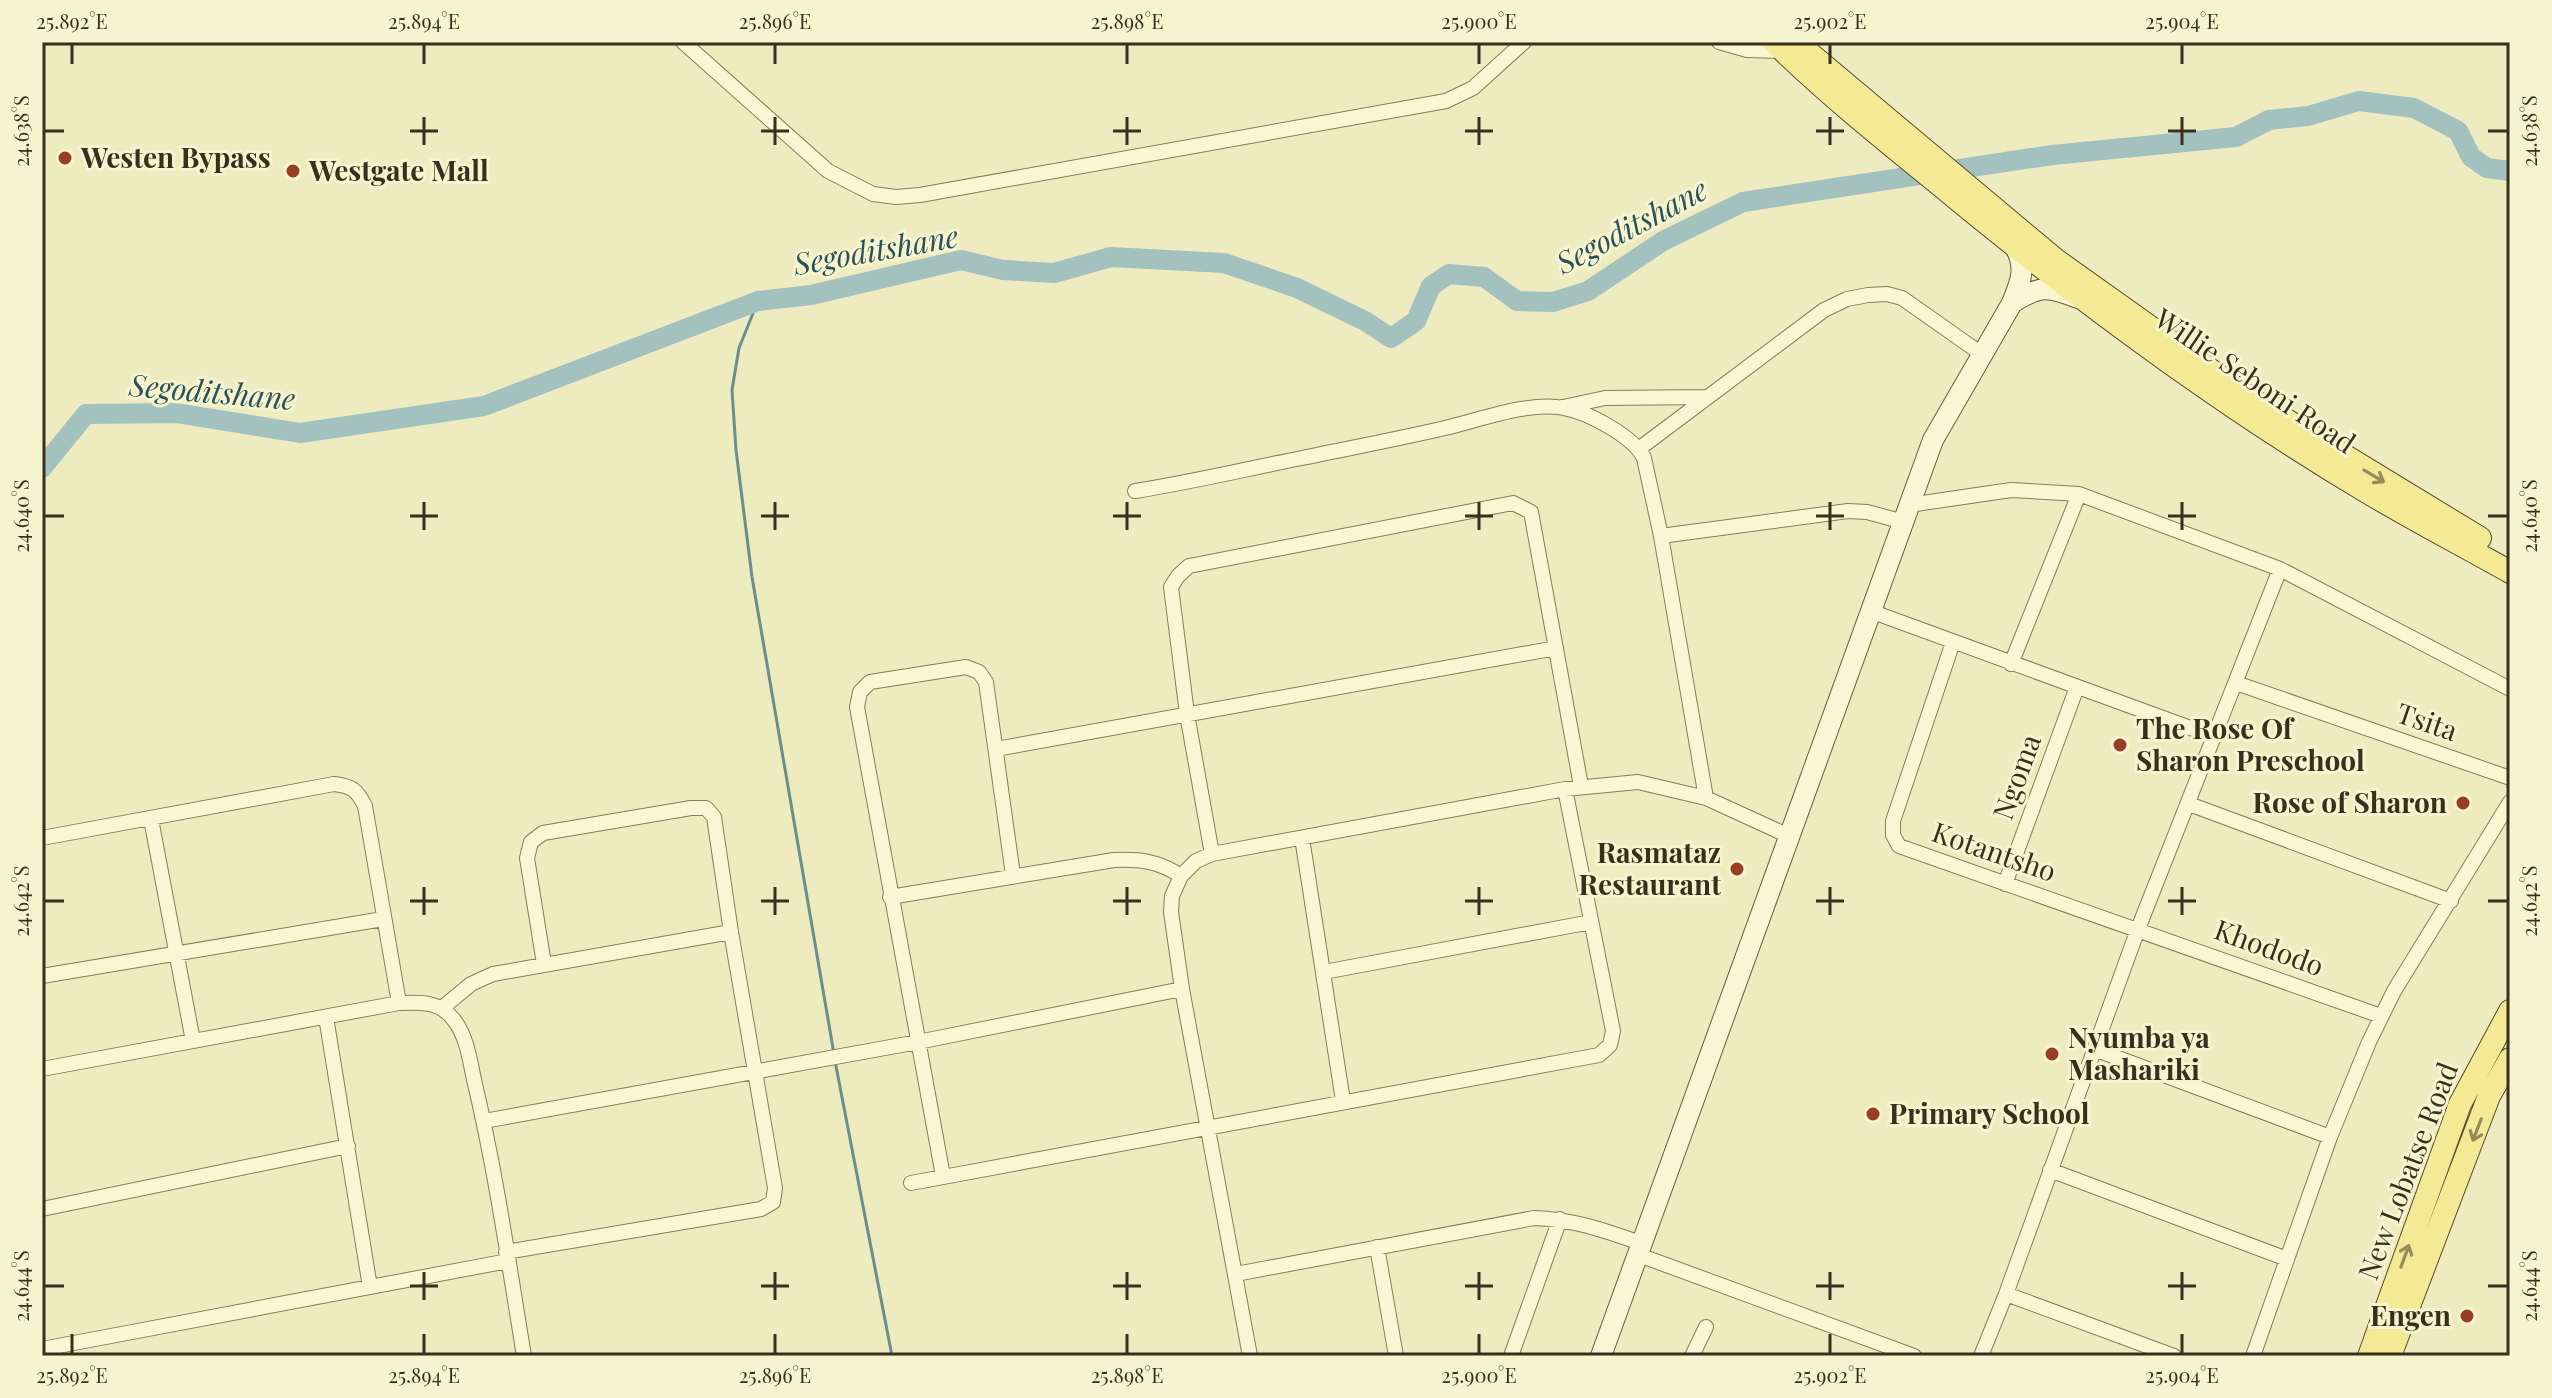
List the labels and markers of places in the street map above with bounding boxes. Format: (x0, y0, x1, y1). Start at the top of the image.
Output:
place label: Westen Bypass (80, 138, 271, 175)
marker: Westen Bypass (56, 149, 74, 167)
place label: Westgate Mall (308, 151, 489, 188)
marker: Westgate Mall (284, 162, 302, 180)
place label: The Rose Of Sharon Preschool (2136, 709, 2365, 778)
marker: The Rose Of Sharon Preschool (2111, 736, 2129, 754)
place label: Rose of Sharon (2253, 783, 2447, 820)
marker: Rose of Sharon (2454, 794, 2472, 812)
place label: Rasmataz Restaurant (1579, 833, 1721, 902)
marker: Rasmataz Restaurant (1728, 860, 1746, 878)
place label: Nyumba ya Mashariki (2068, 1018, 2210, 1087)
marker: Nyumba ya Mashariki (2043, 1045, 2061, 1063)
place label: Primary School (1889, 1094, 2090, 1131)
marker: Primary School (1864, 1105, 1882, 1123)
place label: Engen (2370, 1296, 2451, 1333)
marker: Engen (2458, 1307, 2476, 1325)

